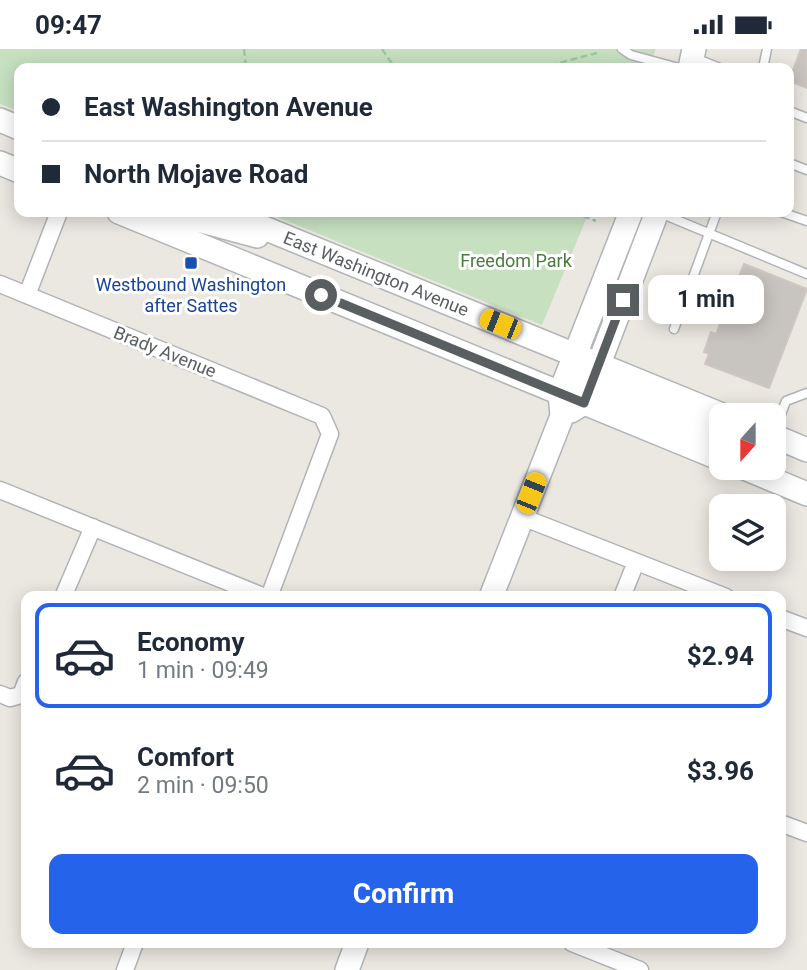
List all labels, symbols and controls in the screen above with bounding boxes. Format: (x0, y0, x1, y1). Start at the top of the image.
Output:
text: 09:47 (35, 10, 102, 40)
text: East Washington Avenue (84, 92, 373, 122)
text: North Mojave Road (84, 159, 308, 189)
street label: East Washington Avenue (280, 227, 472, 320)
park label: Freedom Park (460, 250, 573, 271)
marker: Westbound Washington after Sattes (183, 255, 199, 271)
place label: Westbound Washington after Sattes (96, 274, 286, 316)
callout: 1 min (648, 275, 763, 325)
route start (305, 279, 337, 311)
route end (607, 284, 639, 316)
text: 1 min (677, 286, 735, 313)
car (477, 306, 524, 342)
street label: Brady Avenue (111, 321, 220, 382)
north arrow (709, 403, 786, 479)
map controls (709, 403, 786, 571)
car (514, 470, 549, 516)
button: layers (709, 494, 786, 571)
icon: car (53, 624, 116, 687)
text: Economy (137, 627, 244, 657)
text: $2.94 (687, 641, 754, 671)
text: 1 min · 09:49 (137, 657, 269, 684)
icon: car (53, 739, 116, 802)
text: Comfort (137, 742, 234, 772)
text: $3.96 (687, 756, 754, 786)
text: 2 min · 09:50 (137, 772, 269, 799)
button: Confirm (49, 854, 758, 934)

